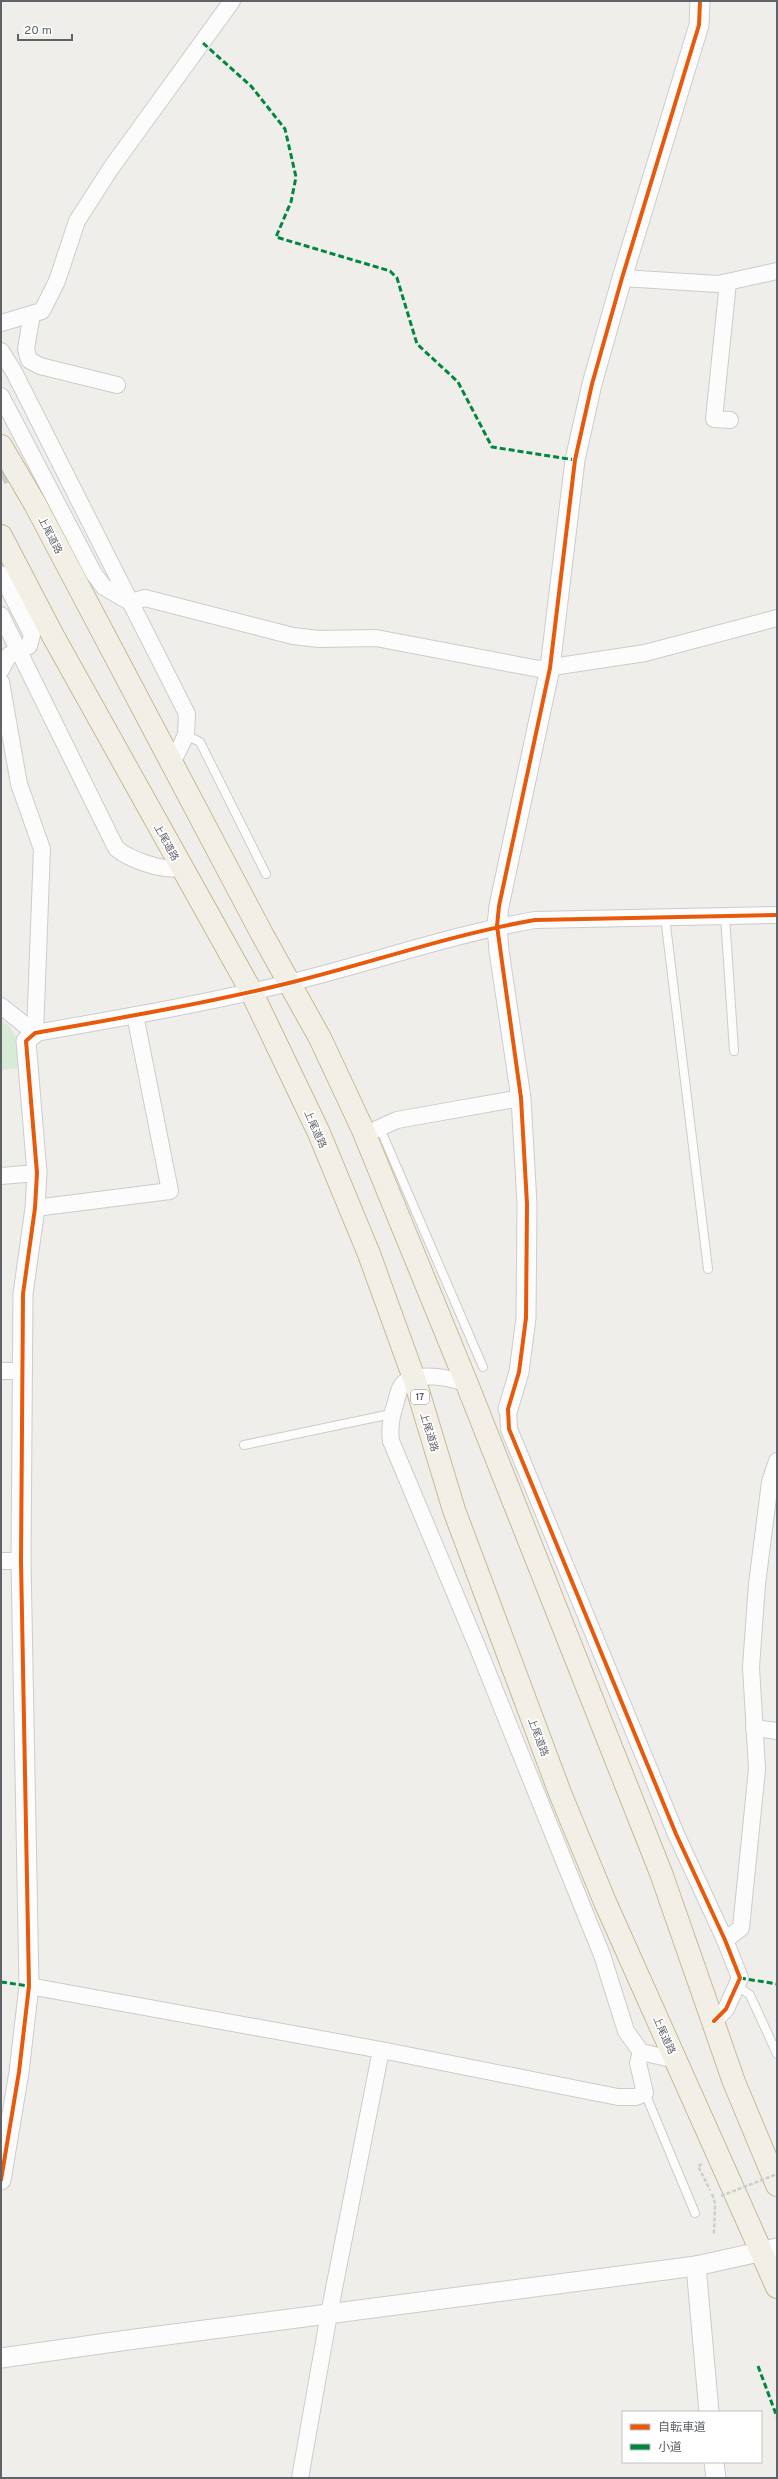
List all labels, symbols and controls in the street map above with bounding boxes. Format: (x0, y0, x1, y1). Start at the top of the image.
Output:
scale bar (18, 16, 72, 42)
text: 20 m (24, 23, 52, 39)
street label: 上尾道路 (35, 515, 65, 556)
street label: 上尾道路 (150, 822, 181, 863)
street label: 上尾道路 (301, 1109, 329, 1151)
road number: 17 (411, 1390, 429, 1404)
street label: 上尾道路 (417, 1411, 441, 1453)
street label: 上尾道路 (524, 1717, 551, 1759)
street label: 上尾道路 (650, 2015, 678, 2057)
legend (622, 2411, 762, 2463)
text: 自転車道 (658, 2420, 706, 2436)
text: 小道 (658, 2440, 682, 2456)

